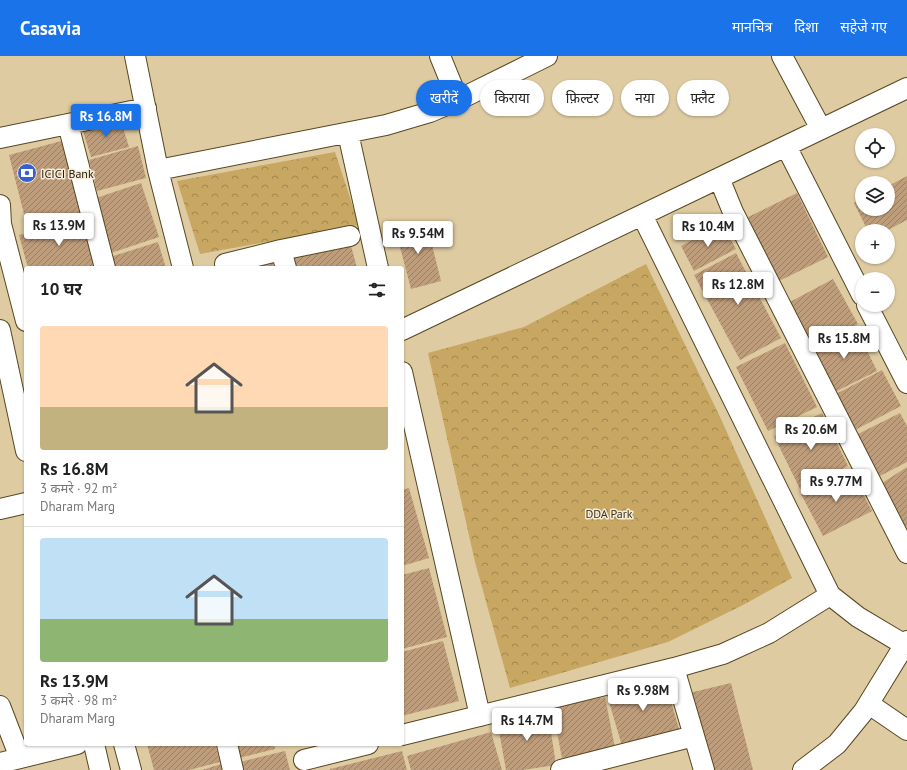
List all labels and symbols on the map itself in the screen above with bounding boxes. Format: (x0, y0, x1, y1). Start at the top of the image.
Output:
pin: Rs 16.8M (65, 104, 147, 138)
bank icon: ICICI Bank (16, 162, 38, 184)
place label: ICICI Bank (41, 166, 94, 181)
pin: Rs 13.9M (18, 213, 100, 247)
pin: Rs 10.4M (667, 214, 749, 248)
pin: Rs 9.54M (377, 221, 459, 255)
pin: Rs 12.8M (697, 272, 779, 306)
pin: Rs 15.8M (803, 326, 885, 360)
pin: Rs 20.6M (770, 417, 852, 451)
pin: Rs 9.77M (795, 469, 877, 503)
park label: DDA Park (585, 506, 633, 521)
pin: Rs 9.98M (602, 678, 684, 712)
pin: Rs 14.7M (486, 708, 568, 742)

